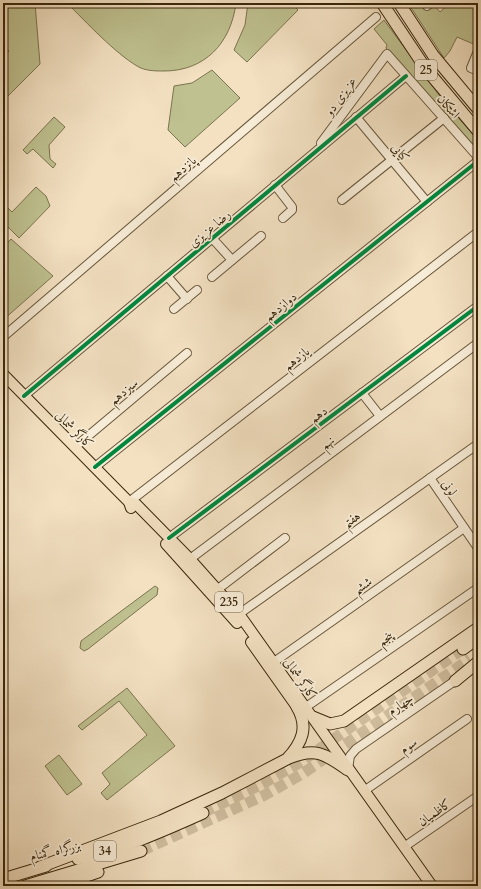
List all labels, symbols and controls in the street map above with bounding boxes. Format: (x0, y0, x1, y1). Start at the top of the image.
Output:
road number: 25 (415, 60, 437, 80)
street label: عزیزی دو (319, 73, 361, 121)
street label: اشکان (433, 91, 464, 123)
street label: کیایی (387, 139, 414, 166)
street label: پانزدهم (165, 151, 203, 188)
street label: رضا عزیزی (185, 206, 235, 252)
street label: دوازدهم (260, 288, 303, 328)
street label: یازدهم (280, 342, 317, 377)
street label: سیزدهم (105, 374, 144, 412)
street label: دهم (306, 402, 333, 430)
street label: کارگر شمالی (51, 407, 97, 453)
street label: نهم (317, 431, 340, 457)
street label: لونی (437, 476, 461, 499)
street label: هفتم (339, 507, 367, 536)
street label: ششم (349, 573, 378, 602)
road number: 235 (215, 592, 243, 612)
street label: پنجم (374, 626, 400, 653)
street label: کارگر شمالی (279, 654, 321, 703)
street label: چهارم (384, 690, 418, 722)
street label: سوم (396, 733, 422, 760)
street label: کاظمیان (414, 795, 455, 831)
street label: بزرگراه گمنام (28, 836, 83, 867)
road number: 34 (94, 841, 116, 861)

